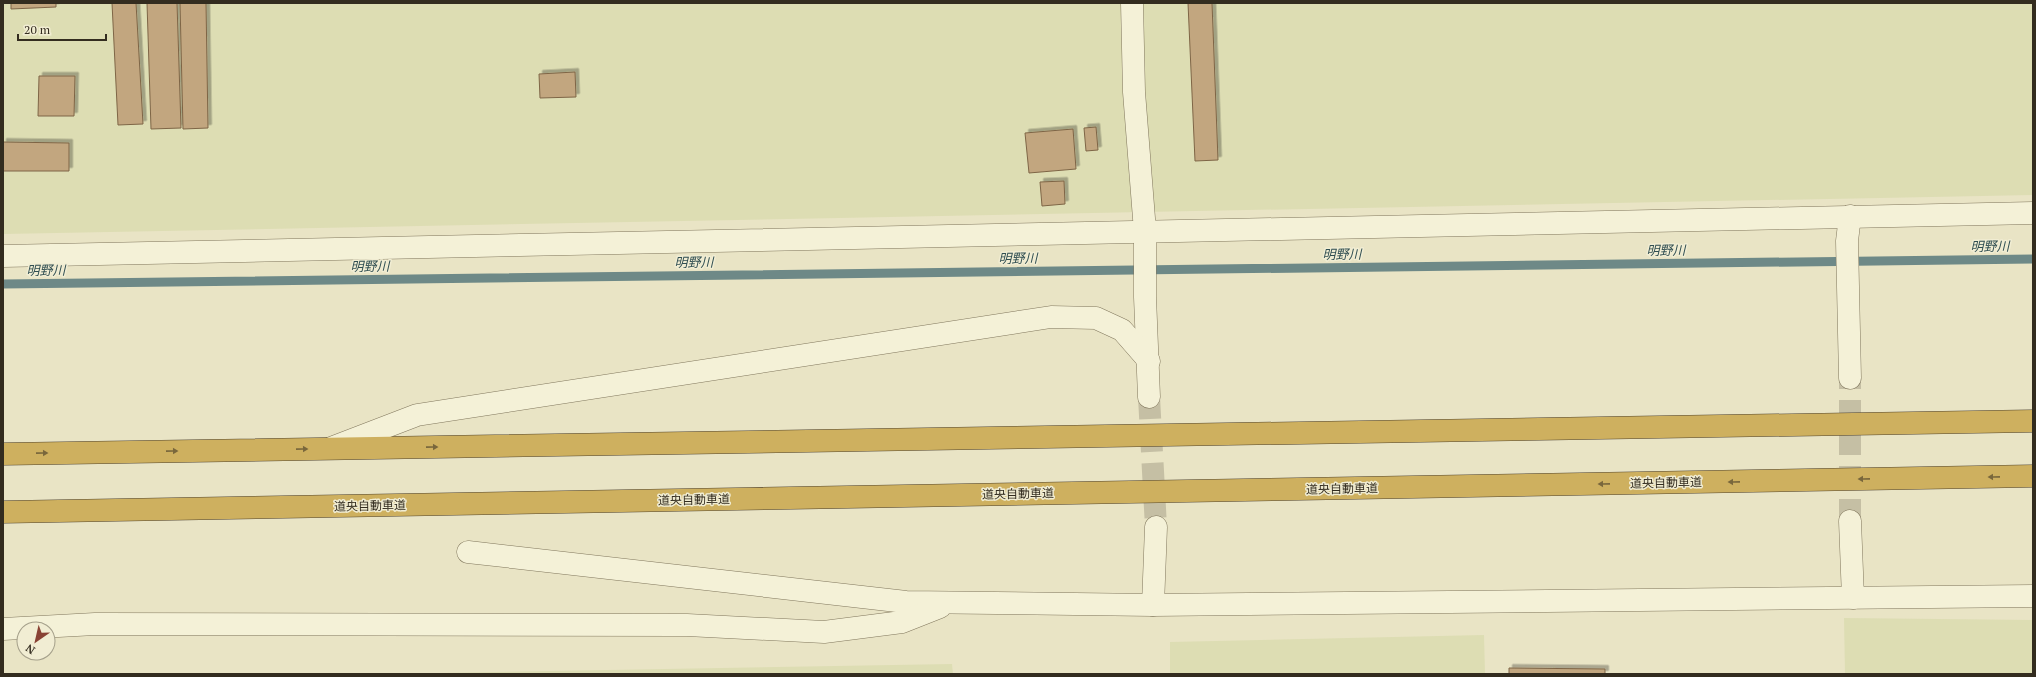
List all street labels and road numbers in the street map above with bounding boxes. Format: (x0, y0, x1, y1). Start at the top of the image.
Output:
street label: 道央自動車道 (1630, 474, 1702, 491)
street label: 道央自動車道 (1306, 480, 1378, 497)
street label: 道央自動車道 (982, 485, 1054, 502)
street label: 道央自動車道 (658, 491, 730, 508)
street label: 道央自動車道 (334, 497, 406, 514)

